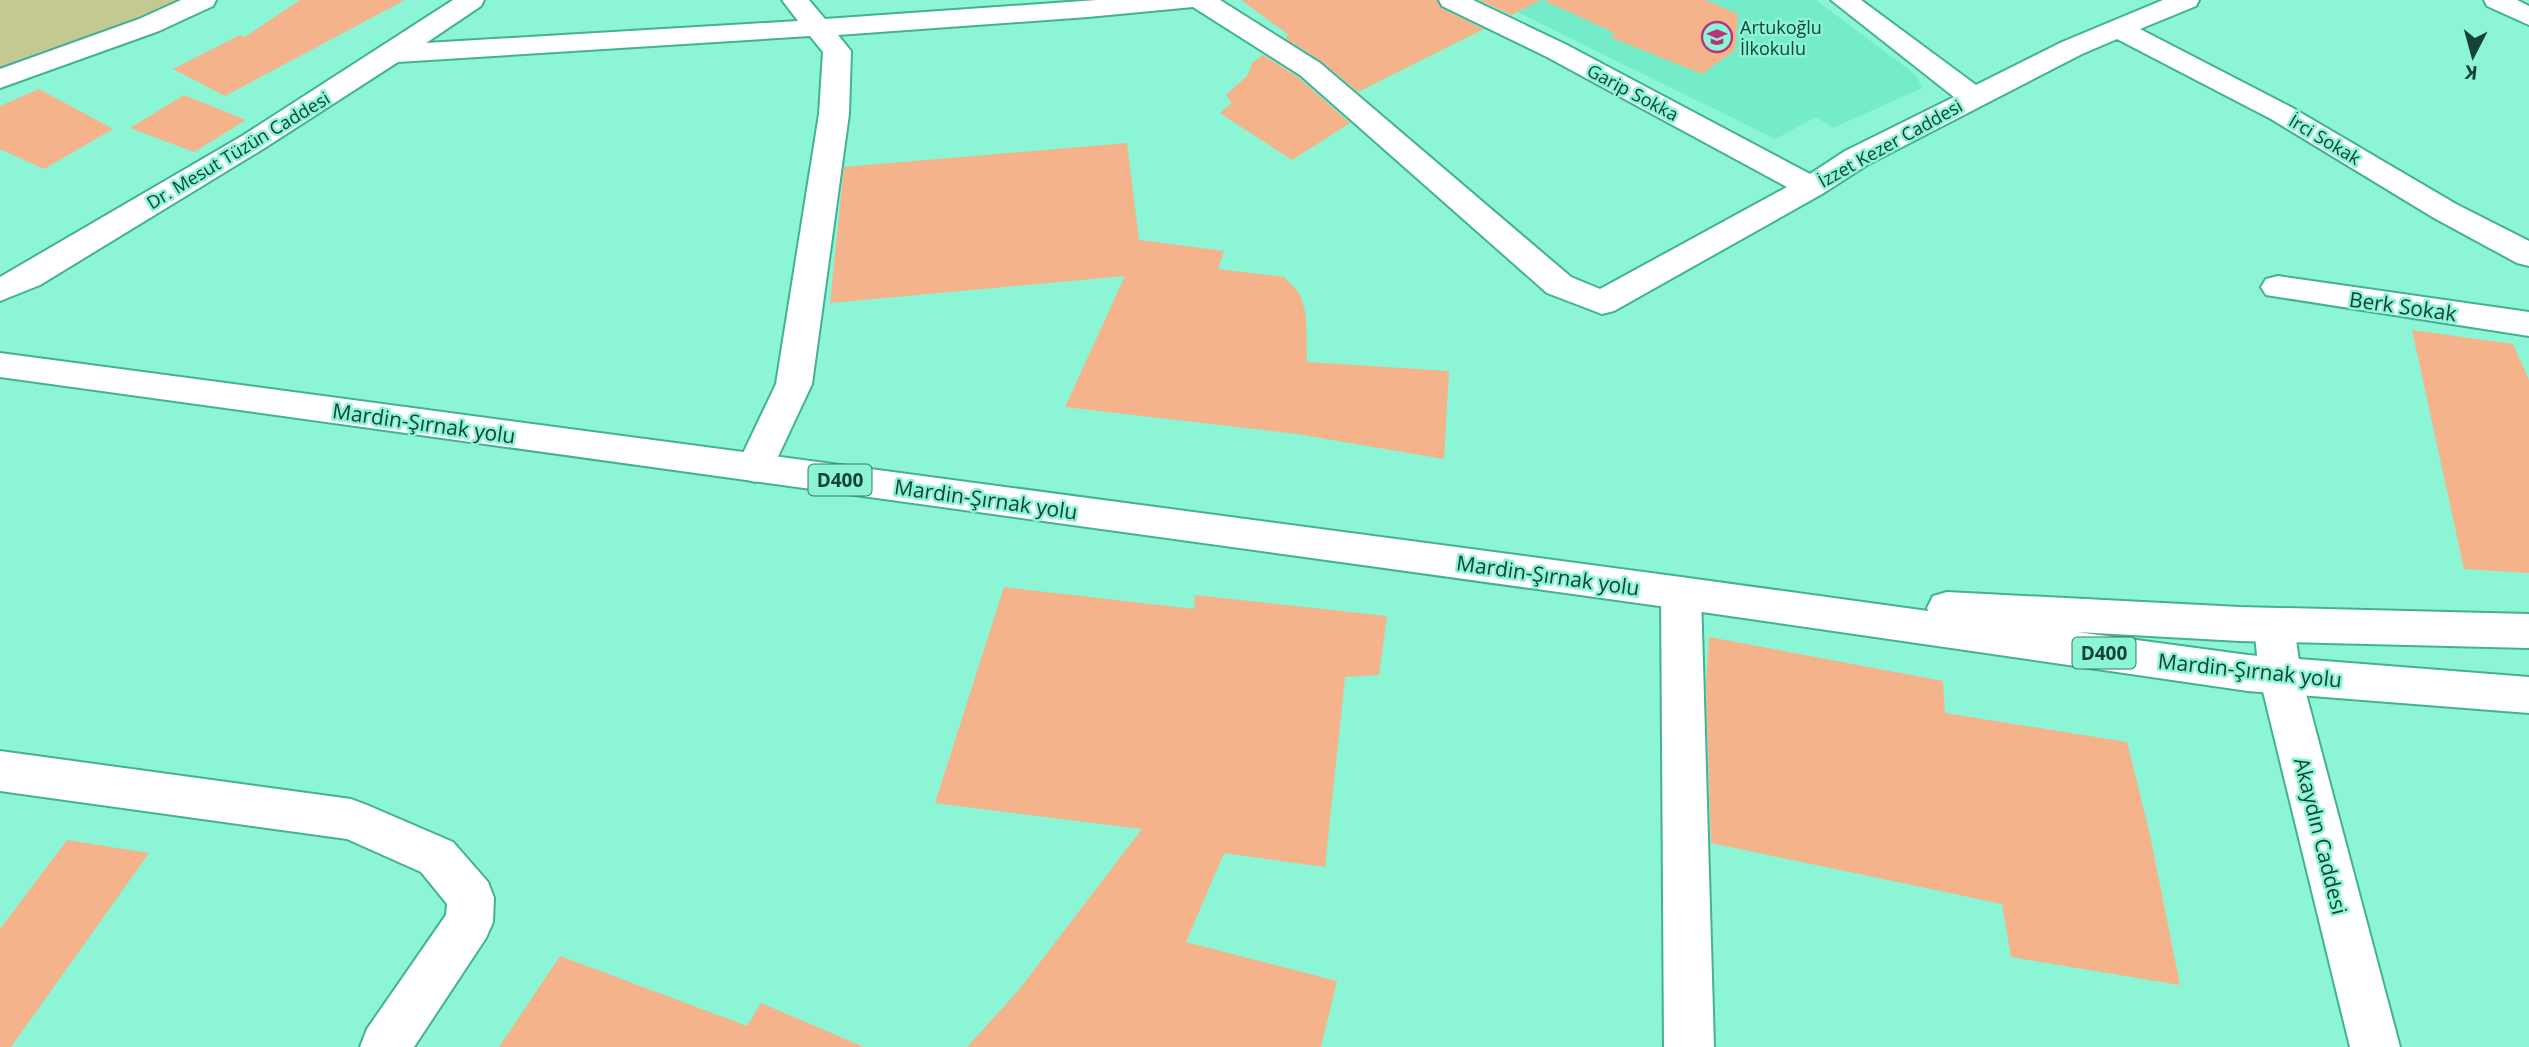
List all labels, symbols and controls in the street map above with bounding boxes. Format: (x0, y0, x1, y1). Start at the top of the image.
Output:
place label: Artukoğlu İlkokulu (1740, 15, 1822, 60)
school or university icon: Artukoğlu İlkokulu (1700, 20, 1734, 54)
north arrow (2438, 21, 2508, 91)
street label: Garip Sokka (1583, 58, 1683, 126)
text: K (2463, 59, 2479, 86)
street label: Dr. Mesut Tüzün Caddesi (142, 86, 334, 214)
street label: İzzet Kezer Caddesi (1814, 93, 1966, 193)
street label: İrci Sokak (2285, 108, 2366, 170)
street label: Berk Sokak (2347, 285, 2459, 327)
street label: Mardin-Şırnak yolu (331, 396, 517, 450)
road number: D400 (808, 464, 872, 495)
street label: Mardin-Şırnak yolu (893, 472, 1079, 526)
street label: Mardin-Şırnak yolu (1455, 548, 1641, 602)
road number: D400 (2072, 638, 2136, 668)
street label: Mardin-Şırnak yolu (2157, 646, 2343, 694)
street label: Akaydın Caddesi (2288, 755, 2354, 917)

